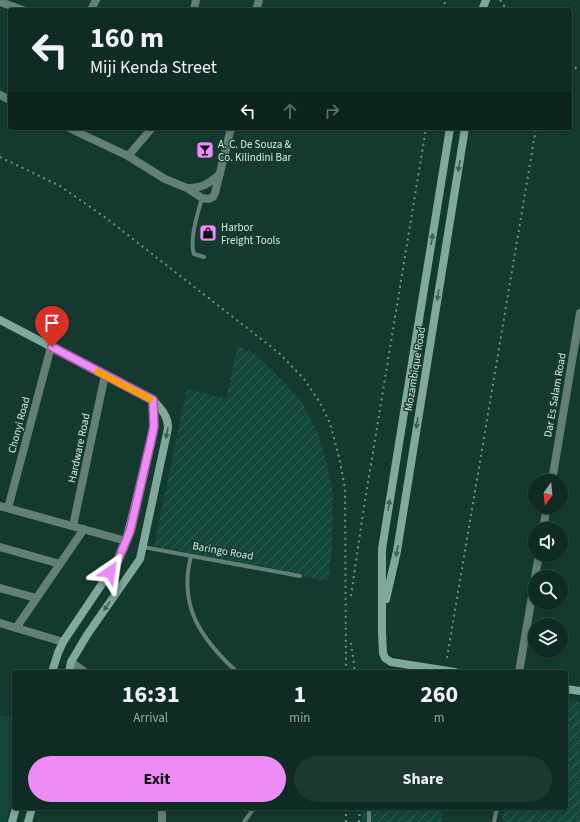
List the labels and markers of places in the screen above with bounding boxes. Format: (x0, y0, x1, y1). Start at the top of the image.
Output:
place label: A. C. De Souza & Co. Kilindini Bar (218, 137, 292, 165)
bar icon: A. C. De Souza & Co. Kilindini Bar (195, 140, 215, 160)
place label: Harbor Freight Tools (221, 220, 280, 248)
shop icon: Harbor Freight Tools (198, 223, 218, 243)
pin (35, 306, 69, 347)

